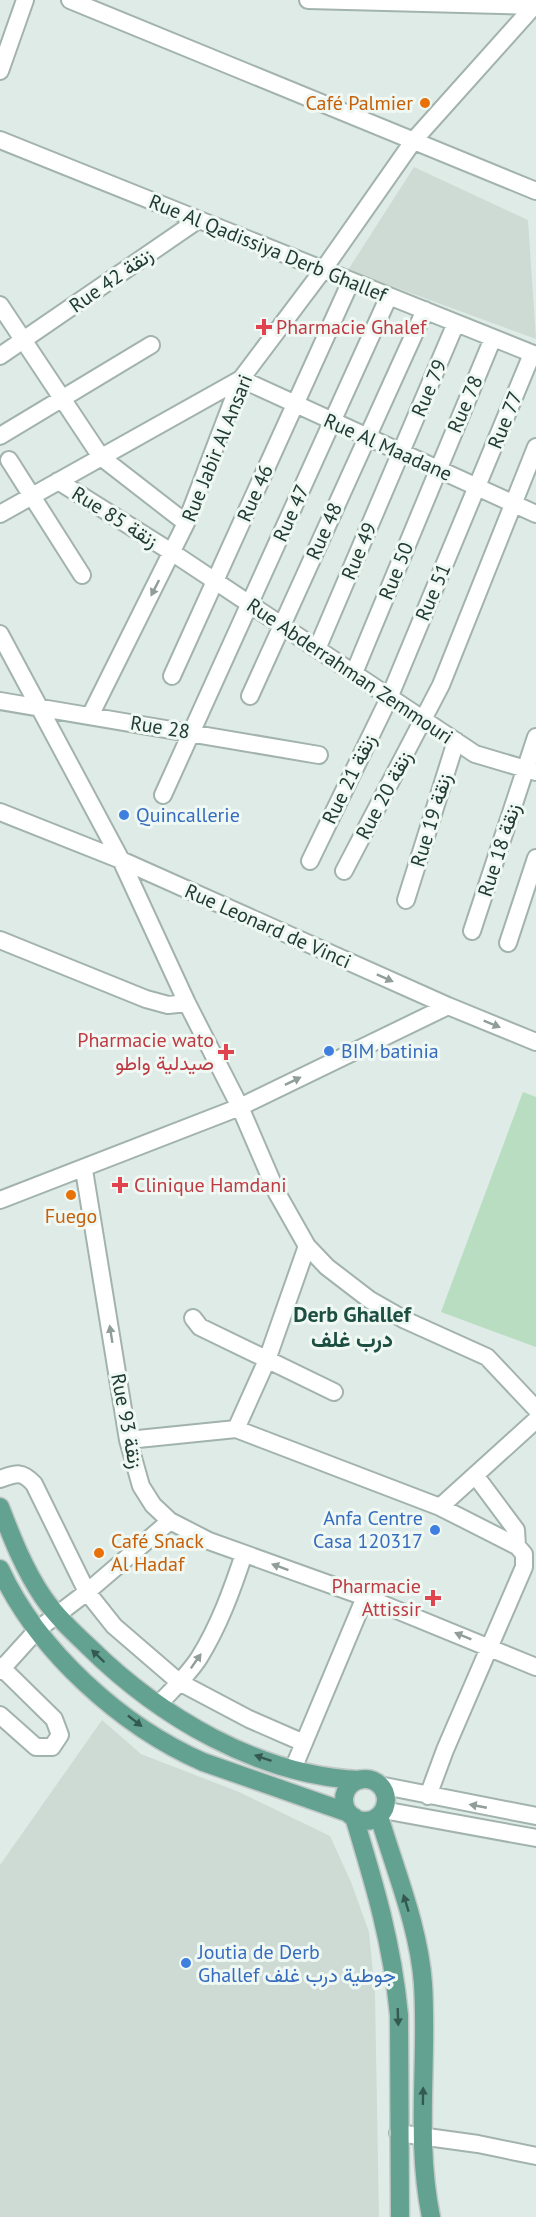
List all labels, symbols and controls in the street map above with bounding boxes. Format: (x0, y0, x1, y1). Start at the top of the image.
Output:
place label: Café Palmier (306, 90, 413, 116)
marker: Café Palmier (418, 96, 432, 110)
street label: Rue Al Qadissiya Derb Ghallef (145, 188, 392, 308)
street label: Rue 42 زنقة (64, 242, 158, 318)
place label: Pharmacie Ghalef (276, 314, 428, 340)
marker: Pharmacie Ghalef (257, 320, 271, 334)
street label: Rue 79 (405, 355, 453, 421)
street label: Rue Jabir Al Ansari (176, 370, 258, 526)
street label: Rue 78 (441, 371, 489, 437)
street label: Rue 77 (482, 387, 528, 453)
street label: Rue Al Maadane (320, 407, 456, 487)
street label: Rue 46 (231, 460, 279, 526)
street label: Rue 85 زنقة (67, 480, 163, 554)
street label: Rue 47 (267, 480, 315, 546)
street label: Rue 48 (300, 498, 348, 564)
street label: Rue 49 (335, 518, 383, 584)
street label: Rue 50 (373, 538, 419, 604)
street label: Rue 51 (409, 559, 457, 625)
one-way arrow (150, 579, 160, 597)
street label: Rue Abderrahman Zemmouri (242, 592, 458, 750)
street label: Rue 28 (128, 709, 192, 745)
street label: Rue 21 زنقة (316, 730, 382, 828)
street label: Rue 20 زنقة (350, 746, 418, 844)
street label: Rue 19 زنقة (404, 770, 458, 870)
street label: Rue 18 زنقة (472, 800, 526, 900)
place label: Quincallerie (136, 802, 240, 828)
marker: Quincallerie (117, 808, 131, 822)
street label: Rue Leonard de Vinci (181, 878, 355, 974)
one-way arrow (377, 973, 395, 983)
one-way arrow (483, 1020, 501, 1029)
place label: Pharmacie wato صيدلية واطو (77, 1027, 214, 1076)
place label: BIM batinia (341, 1038, 439, 1064)
marker: BIM batinia (322, 1044, 336, 1058)
marker: Pharmacie wato صيدلية واطو (219, 1045, 233, 1059)
one-way arrow (284, 1077, 301, 1086)
place label: Clinique Hamdani (134, 1172, 287, 1198)
marker: Clinique Hamdani (111, 1176, 129, 1194)
marker: Fuego (64, 1188, 78, 1202)
place label: Fuego (45, 1203, 97, 1229)
district label: Derb Ghallef درب غلف (293, 1300, 413, 1353)
one-way arrow (106, 1324, 115, 1343)
street label: Rue 93 زنقة (105, 1371, 149, 1471)
place label: Anfa Centre Casa 120317 (313, 1505, 423, 1554)
marker: Anfa Centre Casa 120317 (428, 1523, 442, 1537)
place label: Café Snack Al Hadaf (111, 1528, 204, 1577)
marker: Café Snack Al Hadaf (92, 1546, 106, 1560)
one-way arrow (271, 1562, 289, 1572)
place label: Pharmacie Attissir (331, 1573, 421, 1622)
marker: Pharmacie Attissir (426, 1591, 440, 1605)
one-way arrow (453, 1631, 471, 1641)
one-way arrow (92, 1650, 106, 1664)
one-way arrow (190, 1653, 202, 1669)
one-way arrow (127, 1715, 142, 1727)
one-way arrow (254, 1753, 272, 1763)
one-way arrow (469, 1801, 488, 1810)
one-way arrow (400, 1894, 410, 1912)
place label: Joutia de Derb Ghallef جوطية درب غلف (197, 1939, 396, 1988)
marker: Joutia de Derb Ghallef جوطية درب غلف (179, 1956, 193, 1970)
one-way arrow (394, 2008, 403, 2027)
one-way arrow (418, 2087, 428, 2106)

